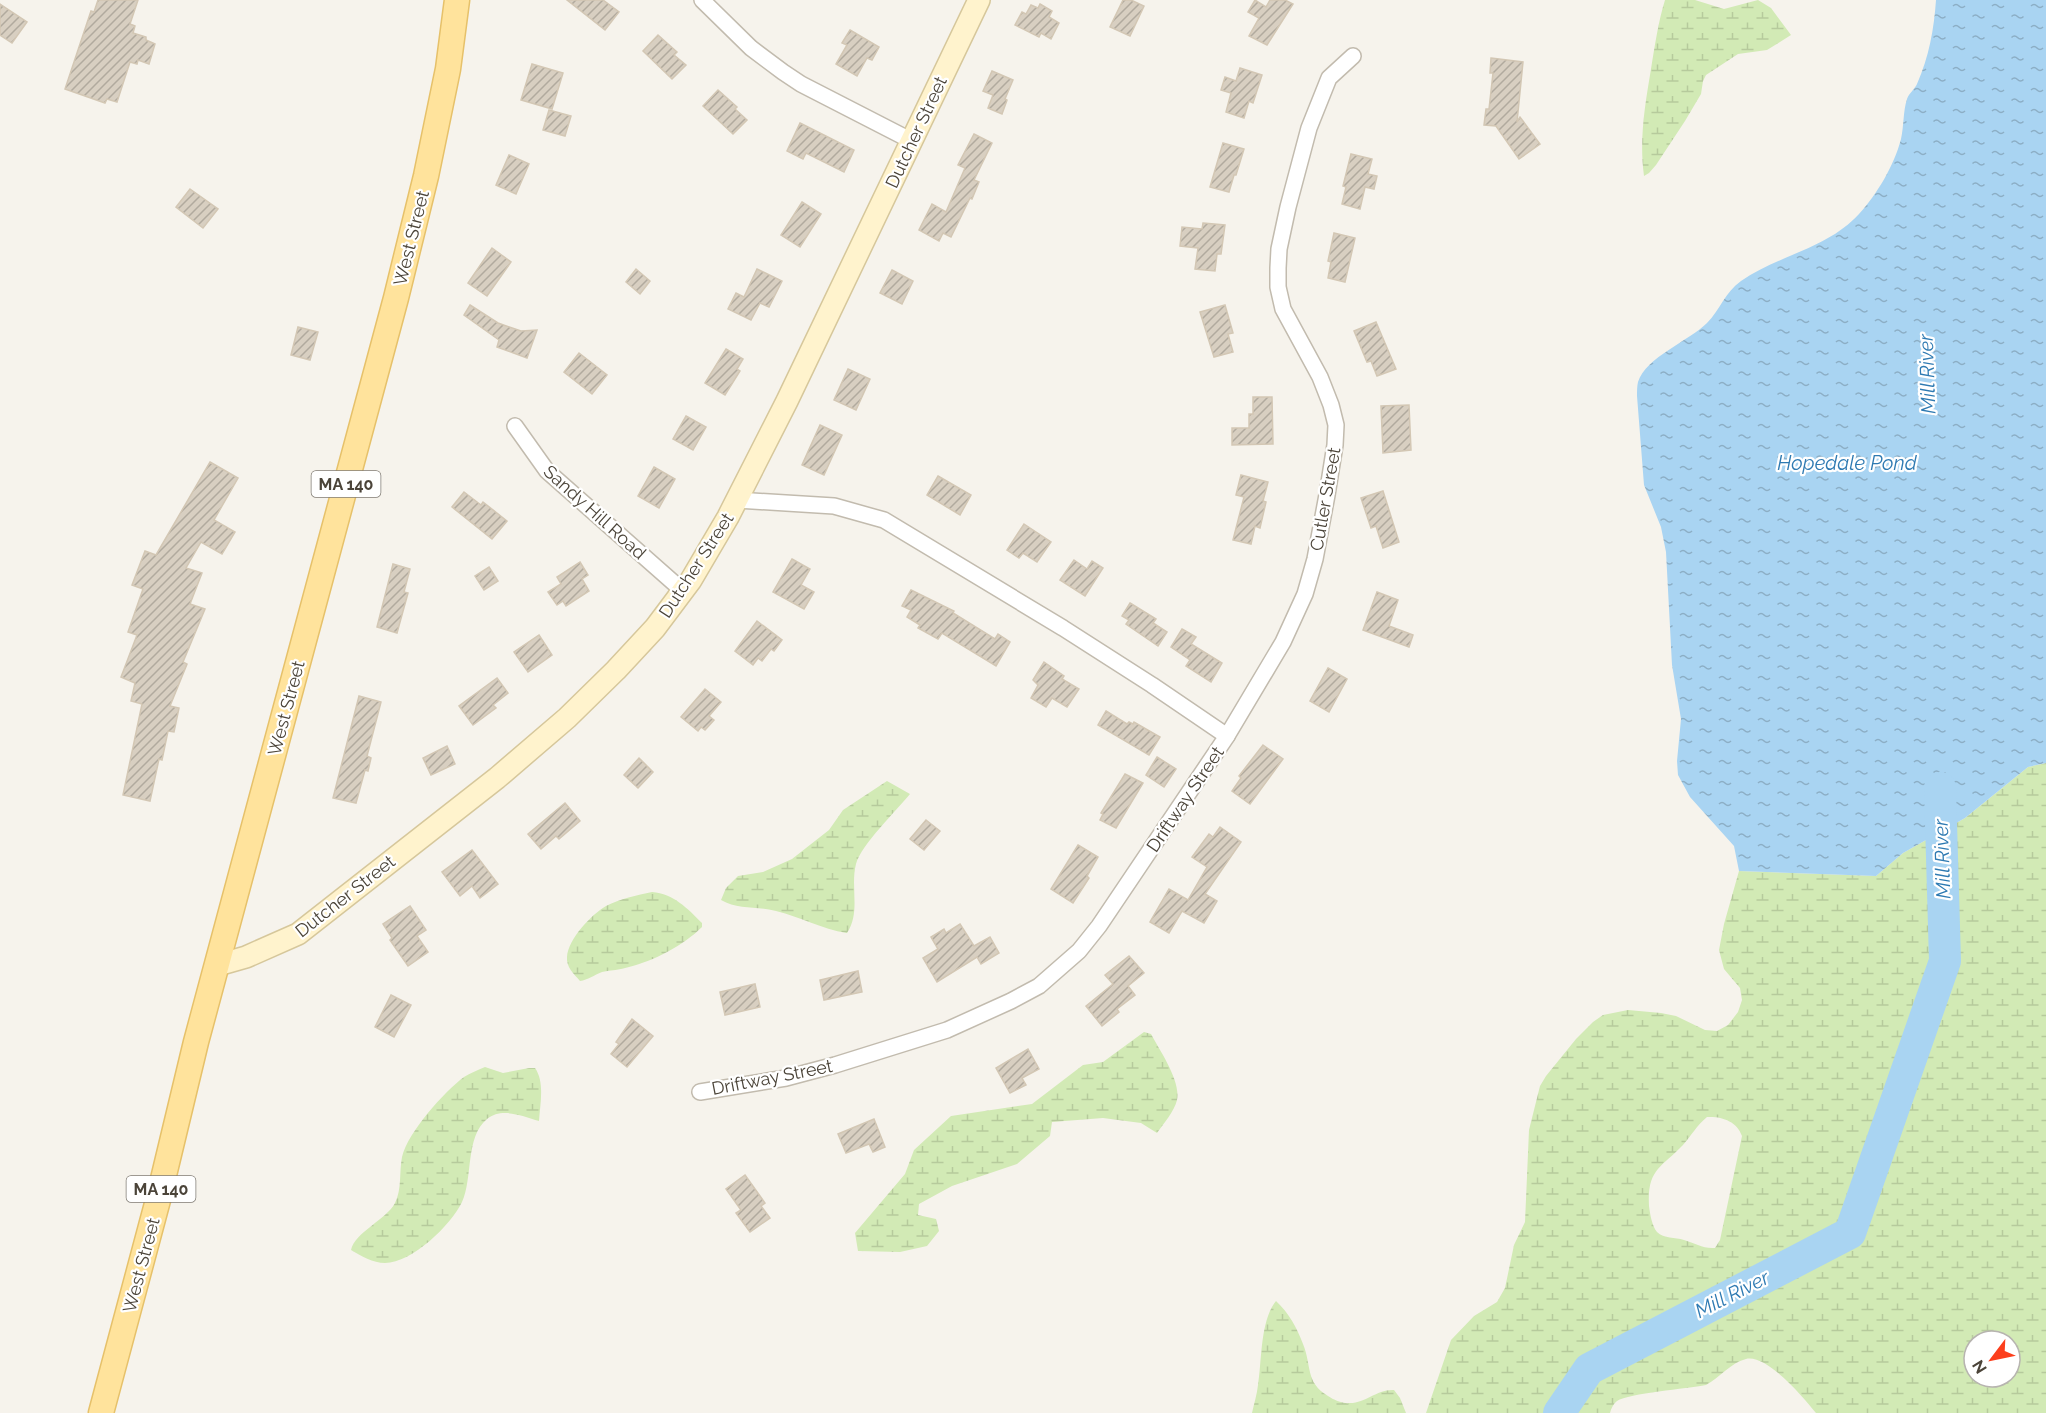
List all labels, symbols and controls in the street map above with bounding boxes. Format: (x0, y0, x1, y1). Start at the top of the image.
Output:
street label: Dutcher Street (881, 73, 951, 191)
street label: West Street (389, 188, 433, 288)
water label: Mill River (1914, 332, 1940, 414)
street label: Cutler Street (1306, 446, 1344, 552)
water label: Hopedale Pond (1777, 451, 1918, 475)
street label: Sandy Hill Road (539, 461, 651, 563)
road number: MA 140 (312, 471, 380, 497)
street label: Dutcher Street (654, 509, 738, 621)
street label: West Street (263, 658, 309, 758)
street label: Driftway Street (1142, 742, 1228, 856)
water label: Mill River (1929, 817, 1955, 899)
street label: Dutcher Street (291, 851, 399, 941)
street label: Driftway Street (710, 1055, 834, 1099)
road number: MA 140 (126, 1176, 195, 1202)
street label: West Street (118, 1215, 164, 1315)
water label: Mill River (1691, 1265, 1774, 1323)
north arrow (1962, 1329, 2022, 1389)
text: N (1968, 1356, 1991, 1377)

